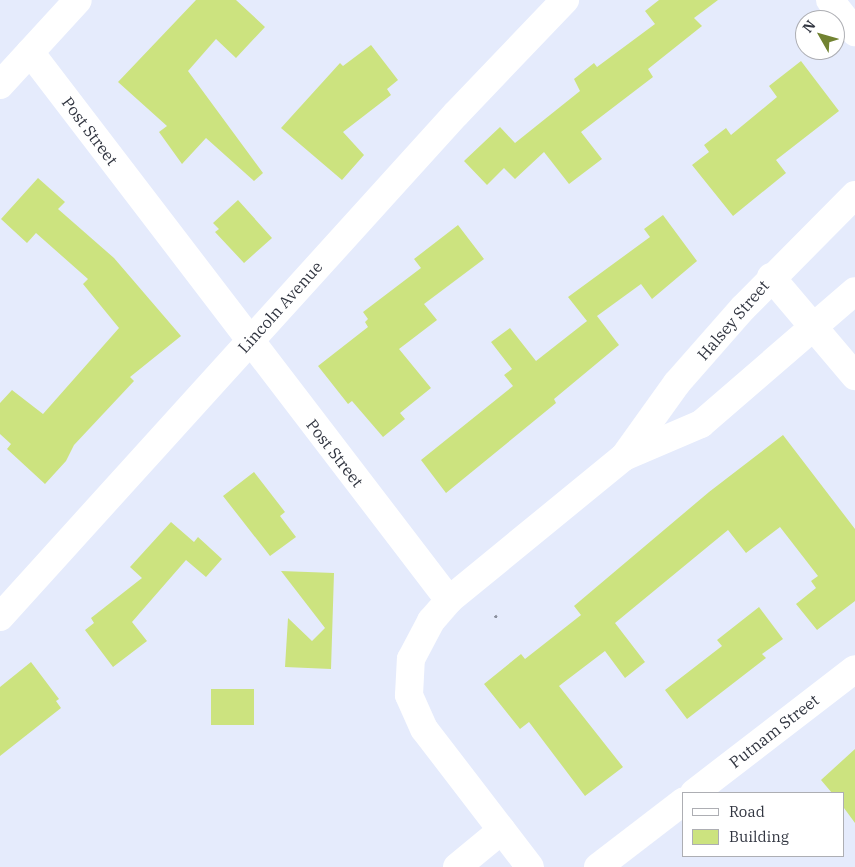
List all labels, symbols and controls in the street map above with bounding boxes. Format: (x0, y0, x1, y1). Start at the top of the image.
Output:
north arrow (795, 10, 845, 60)
text: N (798, 16, 819, 36)
street label: Post Street (58, 93, 122, 169)
street label: Lincoln Avenue (234, 257, 326, 357)
street label: Halsey Street (693, 276, 773, 364)
street label: Post Street (303, 415, 367, 491)
street label: Putnam Street (725, 690, 823, 772)
legend (682, 792, 845, 857)
text: Road (729, 802, 765, 821)
text: Building (729, 827, 789, 846)

